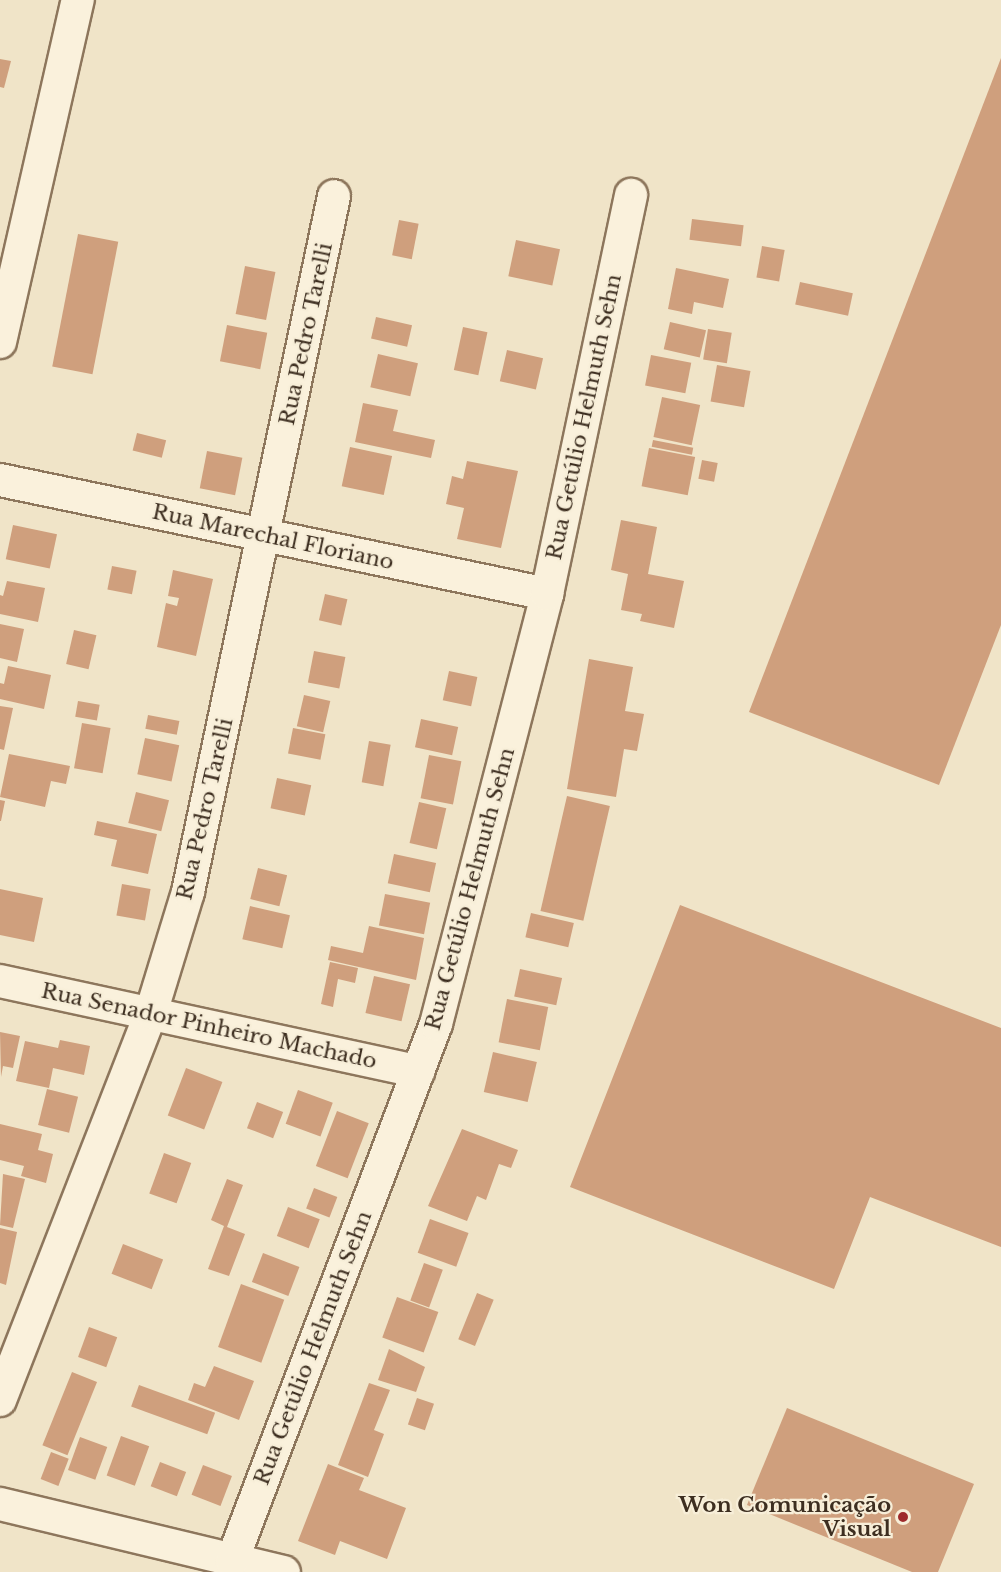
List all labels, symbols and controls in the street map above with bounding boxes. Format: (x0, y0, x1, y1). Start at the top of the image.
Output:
street label: Rua Pedro Tarelli (274, 240, 338, 428)
street label: Rua Getúlio Helmuth Sehn (541, 272, 627, 562)
street label: Rua Marechal Floriano (150, 499, 396, 575)
street label: Rua Pedro Tarelli (172, 715, 238, 903)
street label: Rua Getúlio Helmuth Sehn (420, 745, 520, 1033)
street label: Rua Senador Pinheiro Machado (39, 978, 379, 1074)
street label: Rua Getúlio Helmuth Sehn (249, 1207, 377, 1489)
place label: Won Comunicação Visual (678, 1492, 891, 1542)
marker: Won Comunicação Visual (896, 1510, 910, 1524)

